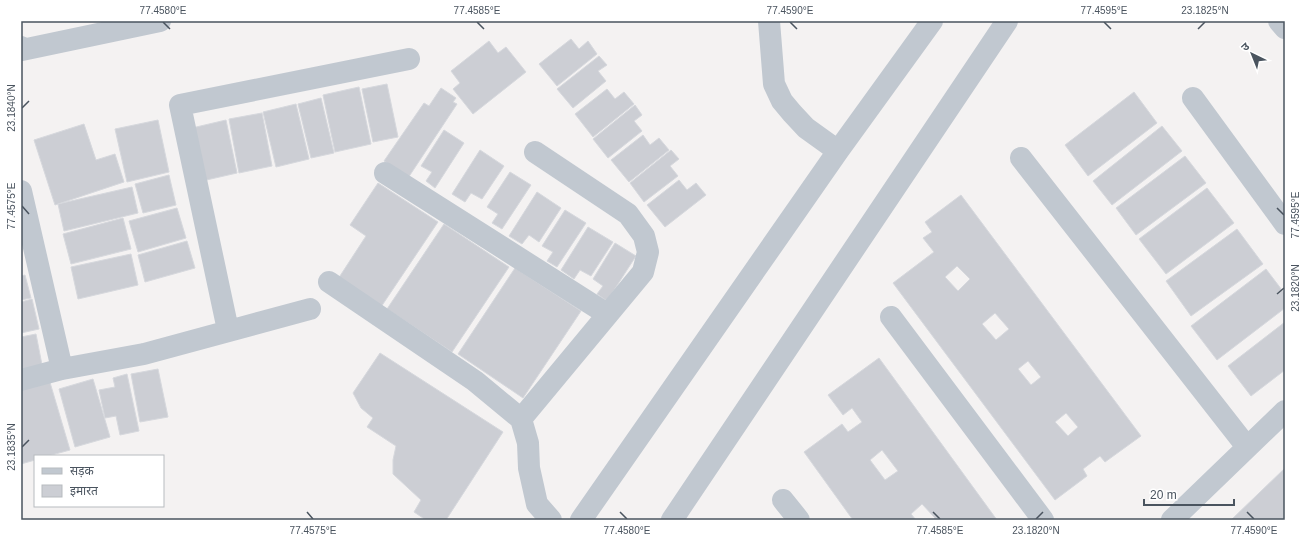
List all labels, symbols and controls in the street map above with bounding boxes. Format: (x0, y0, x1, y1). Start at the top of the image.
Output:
text: 77.4580°E (140, 5, 187, 16)
text: 77.4585°E (454, 5, 501, 16)
text: 77.4590°E (767, 5, 814, 16)
text: 77.4595°E (1081, 5, 1128, 16)
text: 23.1825°N (1181, 5, 1229, 16)
north arrow (1232, 34, 1272, 74)
text: उ (1239, 40, 1252, 53)
text: 23.1840°N (6, 84, 17, 132)
text: 77.4575°E (6, 182, 17, 229)
text: 77.4595°E (1290, 191, 1301, 238)
text: 23.1820°N (1290, 264, 1301, 312)
text: 23.1835°N (6, 423, 17, 471)
legend (34, 455, 164, 507)
text: सड़क (70, 464, 95, 478)
scale bar (1144, 481, 1234, 507)
text: इमारत (70, 484, 99, 498)
text: 20 m (1150, 488, 1177, 502)
text: 77.4575°E (290, 525, 337, 536)
text: 77.4580°E (604, 525, 651, 536)
text: 77.4585°E (917, 525, 964, 536)
text: 23.1820°N (1012, 525, 1060, 536)
text: 77.4590°E (1231, 525, 1278, 536)

